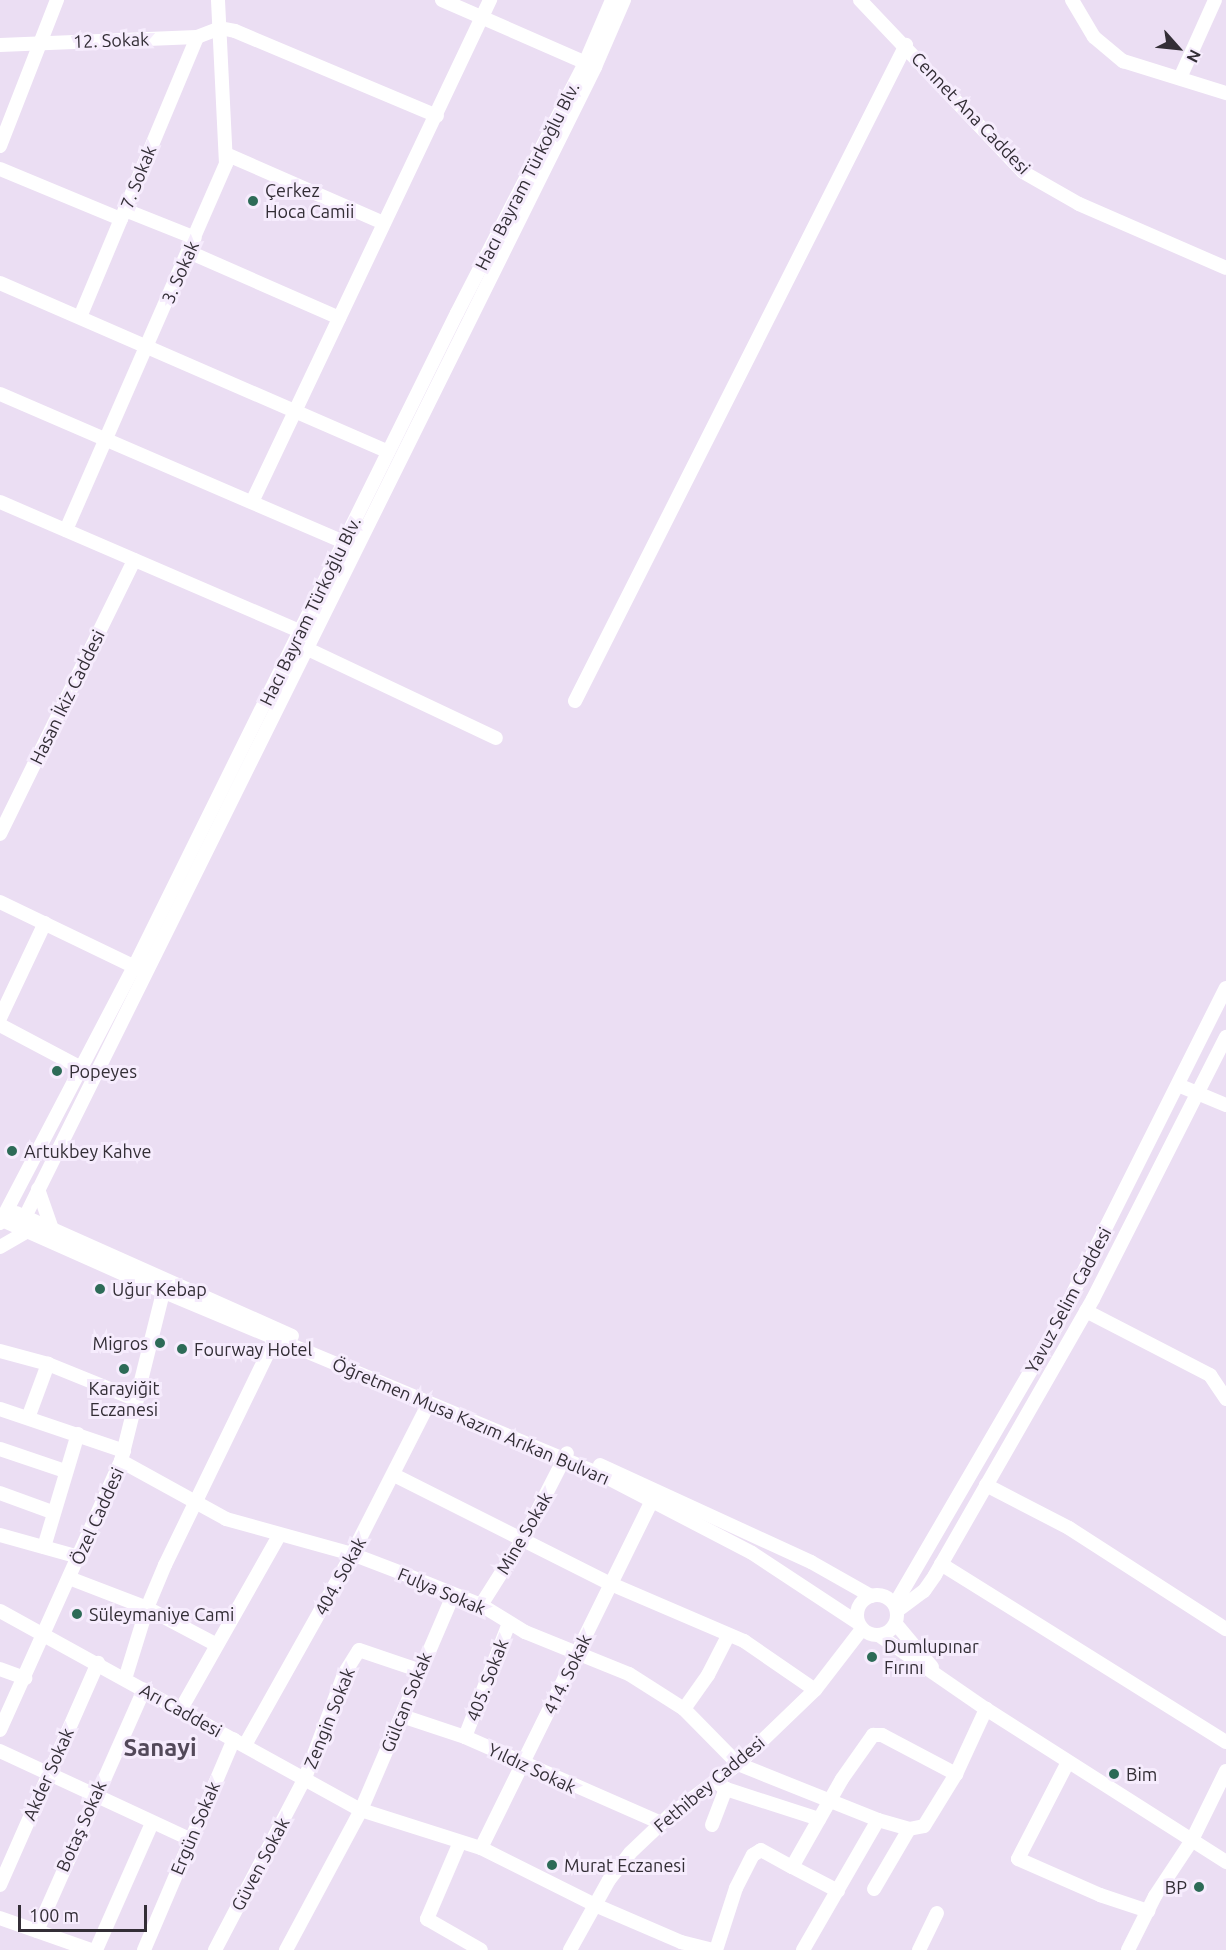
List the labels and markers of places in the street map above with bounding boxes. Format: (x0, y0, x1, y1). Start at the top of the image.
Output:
place label: Çerkez Hoca Camii (265, 180, 354, 222)
marker: Çerkez Hoca Camii (246, 194, 260, 208)
place label: Popeyes (69, 1060, 137, 1082)
marker: Popeyes (50, 1064, 64, 1078)
place label: Artukbey Kahve (24, 1140, 151, 1162)
marker: Artukbey Kahve (5, 1144, 19, 1158)
place label: Uğur Kebap (112, 1278, 207, 1300)
marker: Uğur Kebap (93, 1282, 107, 1296)
place label: Migros (92, 1332, 148, 1354)
marker: Migros (153, 1336, 167, 1350)
place label: Fourway Hotel (194, 1338, 312, 1360)
marker: Fourway Hotel (175, 1342, 189, 1356)
marker: Karayiğit Eczanesi (117, 1362, 131, 1376)
place label: Karayiğit Eczanesi (88, 1378, 160, 1420)
place label: Süleymaniye Cami (89, 1603, 234, 1625)
marker: Süleymaniye Cami (70, 1607, 84, 1621)
place label: Dumlupınar Fırını (884, 1636, 979, 1678)
marker: Dumlupınar Fırını (865, 1650, 879, 1664)
place label: Bim (1126, 1763, 1157, 1785)
marker: Bim (1107, 1767, 1121, 1781)
place label: Murat Eczanesi (564, 1854, 686, 1876)
marker: Murat Eczanesi (545, 1858, 559, 1872)
place label: BP (1165, 1876, 1187, 1898)
marker: BP (1192, 1880, 1206, 1894)

